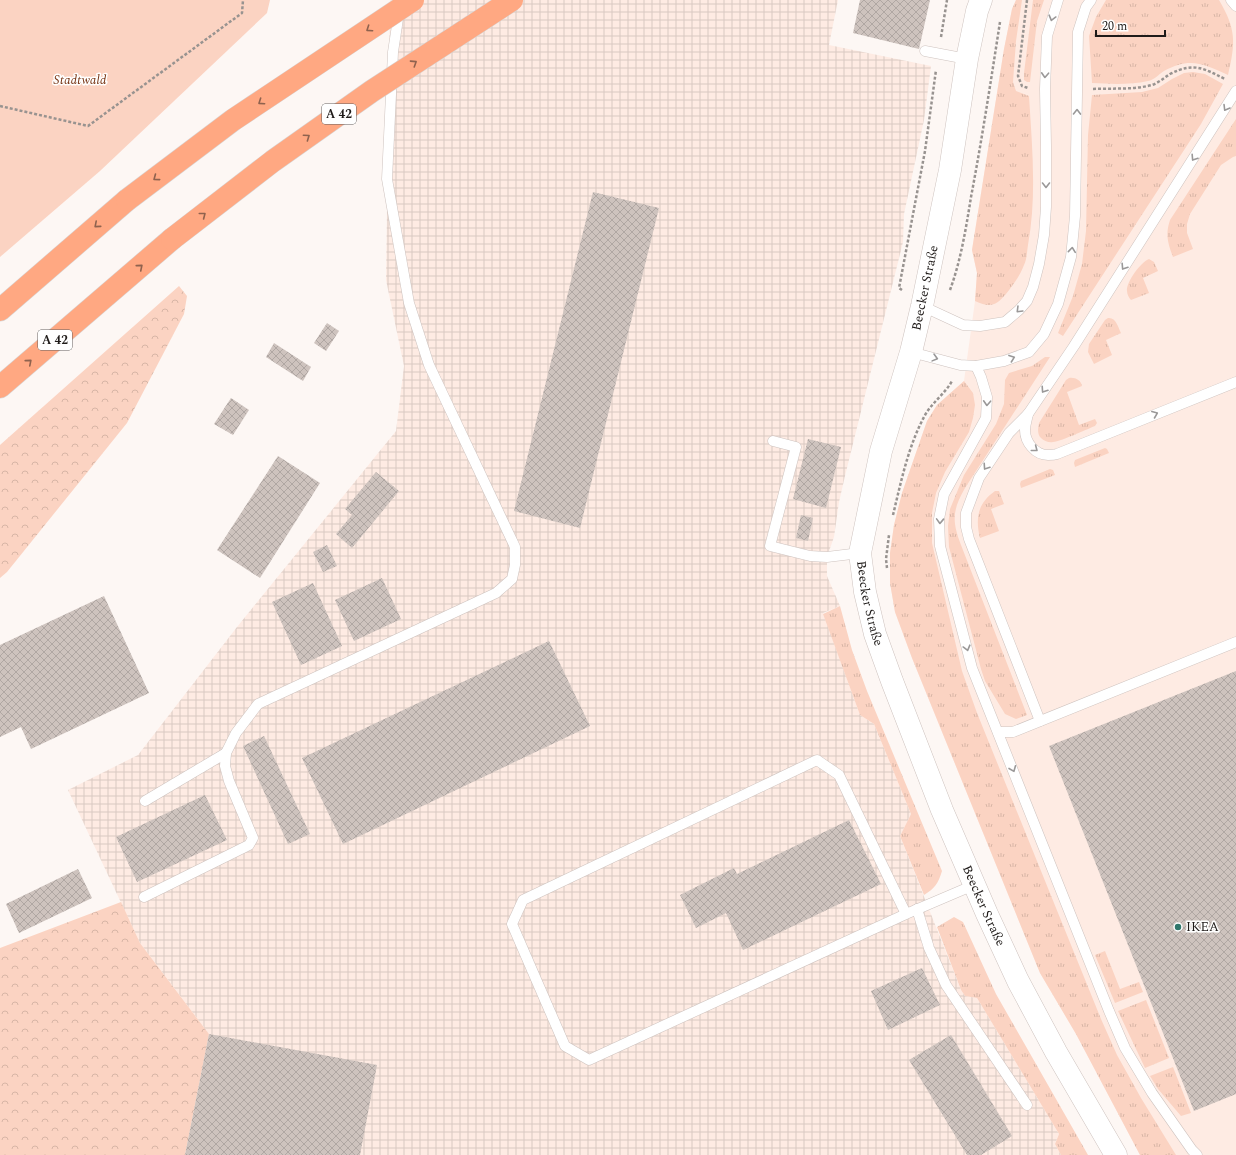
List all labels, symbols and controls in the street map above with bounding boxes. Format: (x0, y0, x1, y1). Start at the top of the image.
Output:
scale bar (1096, 12, 1165, 38)
one-way arrow (1048, 14, 1057, 21)
text: 20 m (1102, 17, 1127, 36)
one-way arrow (366, 25, 373, 32)
one-way arrow (410, 61, 417, 68)
park label: Stadtwald (54, 70, 107, 90)
one-way arrow (1041, 71, 1050, 78)
one-way arrow (258, 97, 265, 105)
road number: A 42 (322, 104, 356, 124)
one-way arrow (1223, 104, 1230, 111)
one-way arrow (1073, 109, 1081, 115)
one-way arrow (303, 134, 310, 142)
one-way arrow (1191, 154, 1199, 161)
one-way arrow (153, 173, 160, 181)
one-way arrow (1042, 182, 1050, 188)
one-way arrow (199, 213, 206, 220)
one-way arrow (95, 221, 102, 228)
street label: Beecker Straße (906, 243, 944, 333)
one-way arrow (1067, 247, 1076, 253)
one-way arrow (1121, 263, 1129, 270)
one-way arrow (136, 264, 143, 271)
one-way arrow (1016, 305, 1024, 312)
road number: A 42 (38, 330, 72, 350)
one-way arrow (932, 353, 939, 362)
one-way arrow (1008, 354, 1015, 362)
one-way arrow (25, 360, 32, 367)
one-way arrow (1041, 386, 1049, 393)
one-way arrow (982, 400, 991, 406)
one-way arrow (1152, 411, 1159, 419)
one-way arrow (1030, 445, 1037, 452)
one-way arrow (983, 463, 991, 470)
one-way arrow (935, 518, 944, 524)
street label: Beecker Straße (851, 559, 889, 649)
one-way arrow (962, 644, 971, 651)
one-way arrow (1008, 766, 1016, 773)
street label: Beecker Straße (957, 862, 1011, 950)
place label: IKEA (1186, 917, 1219, 937)
marker: IKEA (1173, 922, 1183, 932)

